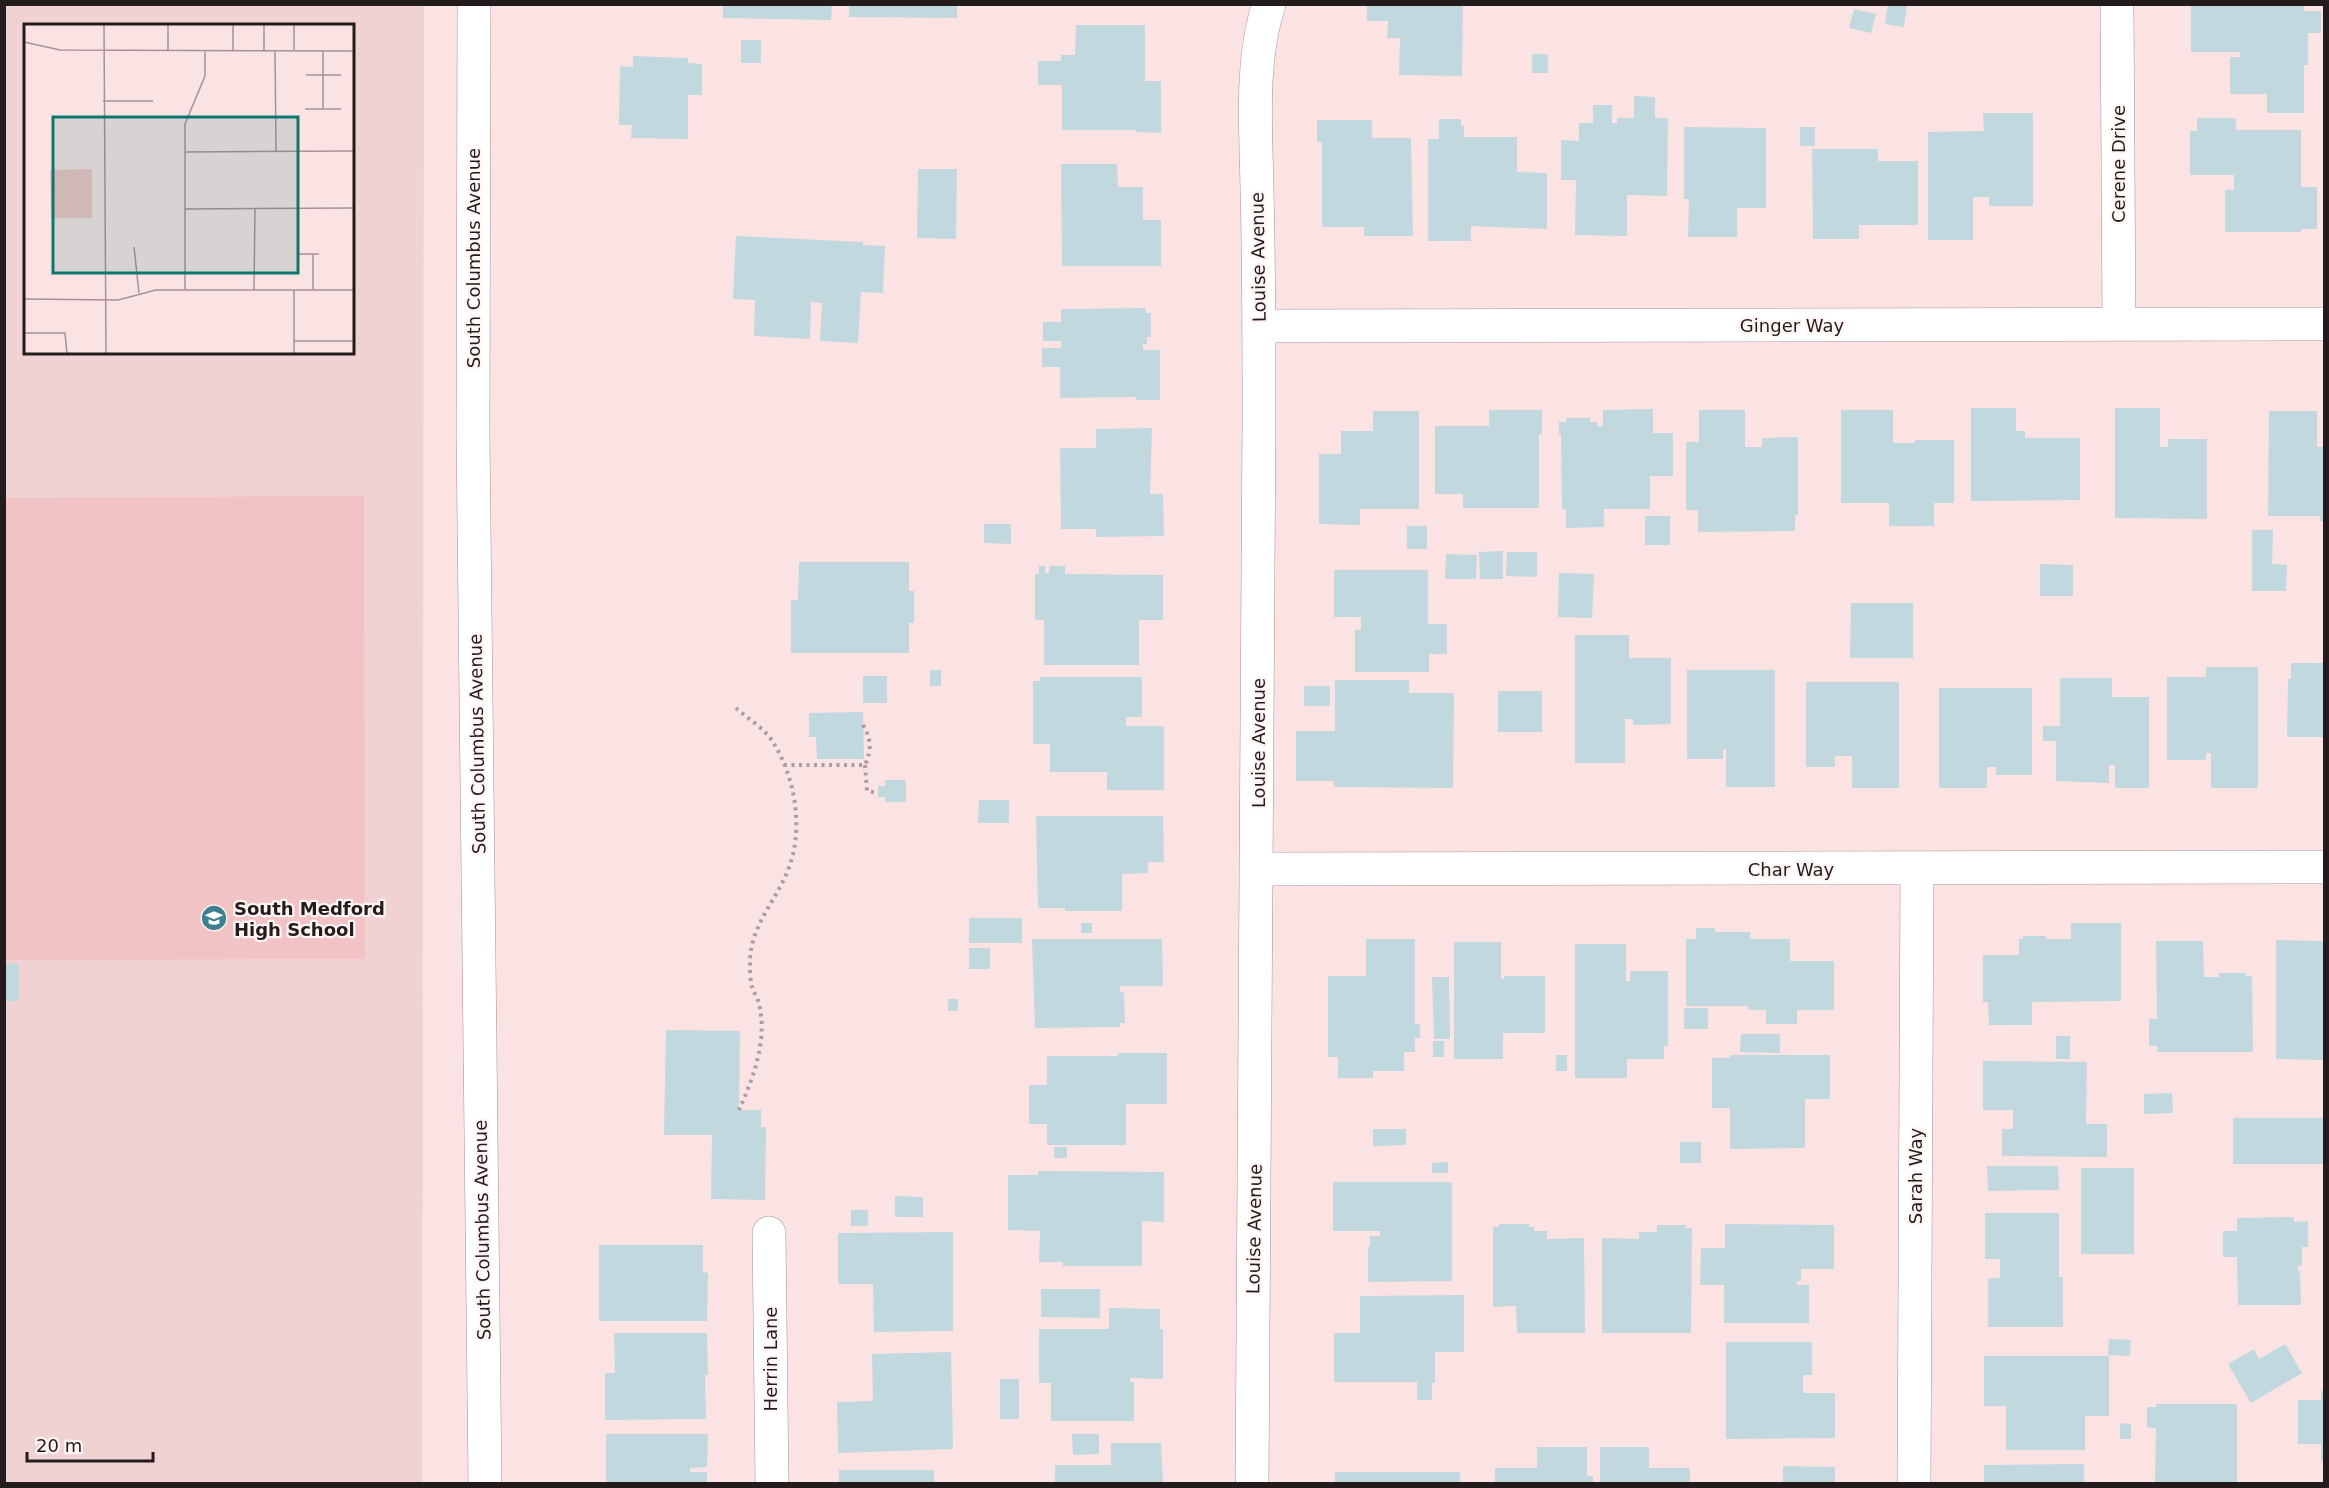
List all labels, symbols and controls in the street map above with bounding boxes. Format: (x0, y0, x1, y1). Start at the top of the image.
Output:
inset map (24, 24, 354, 354)
street label: Cerene Drive (2108, 105, 2129, 223)
street label: South Columbus Avenue (463, 148, 484, 368)
street label: Louise Avenue (1246, 192, 1270, 322)
street label: Ginger Way (1740, 315, 1845, 336)
street label: South Columbus Avenue (465, 634, 489, 854)
street label: Louise Avenue (1248, 678, 1269, 808)
street label: Char Way (1748, 859, 1835, 880)
place label: South Medford High School (234, 898, 385, 940)
school or university icon: South Medford High School (199, 903, 229, 933)
street label: South Columbus Avenue (470, 1120, 494, 1340)
street label: Sarah Way (1905, 1127, 1926, 1224)
street label: Louise Avenue (1242, 1164, 1266, 1294)
street label: Herrin Lane (760, 1307, 781, 1411)
scale bar (27, 1425, 153, 1463)
text: 20 m (36, 1435, 82, 1456)

